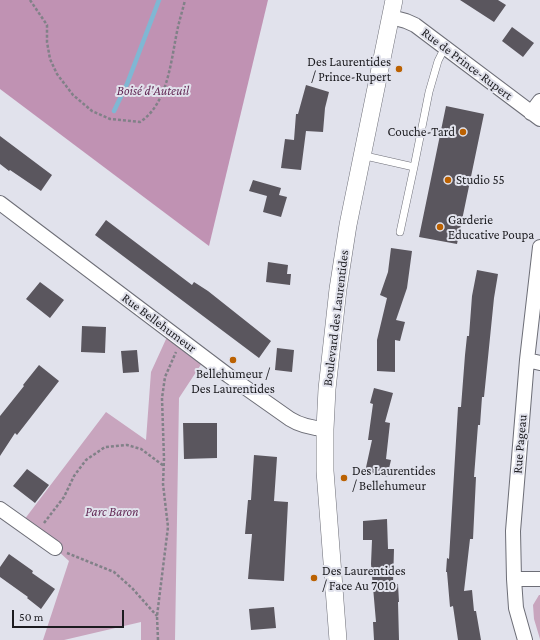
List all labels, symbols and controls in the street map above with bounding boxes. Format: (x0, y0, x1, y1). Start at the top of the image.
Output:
street label: Rue de Prince-Rupert (418, 25, 516, 103)
place label: Des Laurentides / Prince-Rupert (307, 54, 391, 85)
marker: Des Laurentides / Prince-Rupert (394, 64, 404, 74)
park label: Boisé d'Auteuil (117, 83, 189, 99)
place label: Couche-Tard (388, 124, 455, 140)
marker: Couche-Tard (458, 127, 468, 137)
place label: Studio 55 (456, 172, 505, 188)
marker: Studio 55 (443, 175, 453, 185)
place label: Garderie Educative Poupa (448, 212, 534, 243)
marker: Garderie Educative Poupa (435, 222, 445, 232)
street label: Boulevard des Laurentides (320, 249, 352, 387)
street label: Rue Bellehumeur (119, 290, 199, 356)
marker: Bellehumeur / Des Laurentides (228, 355, 238, 365)
place label: Bellehumeur / Des Laurentides (191, 366, 275, 397)
street label: Rue Pageau (510, 414, 530, 474)
place label: Des Laurentides / Bellehumeur (352, 463, 436, 494)
marker: Des Laurentides / Bellehumeur (339, 473, 349, 483)
park label: Parc Baron (85, 504, 139, 520)
place label: Des Laurentides / Face Au 7010 (322, 563, 406, 594)
marker: Des Laurentides / Face Au 7010 (309, 573, 319, 583)
scale bar (14, 602, 126, 628)
text: 50 m (19, 610, 43, 624)

